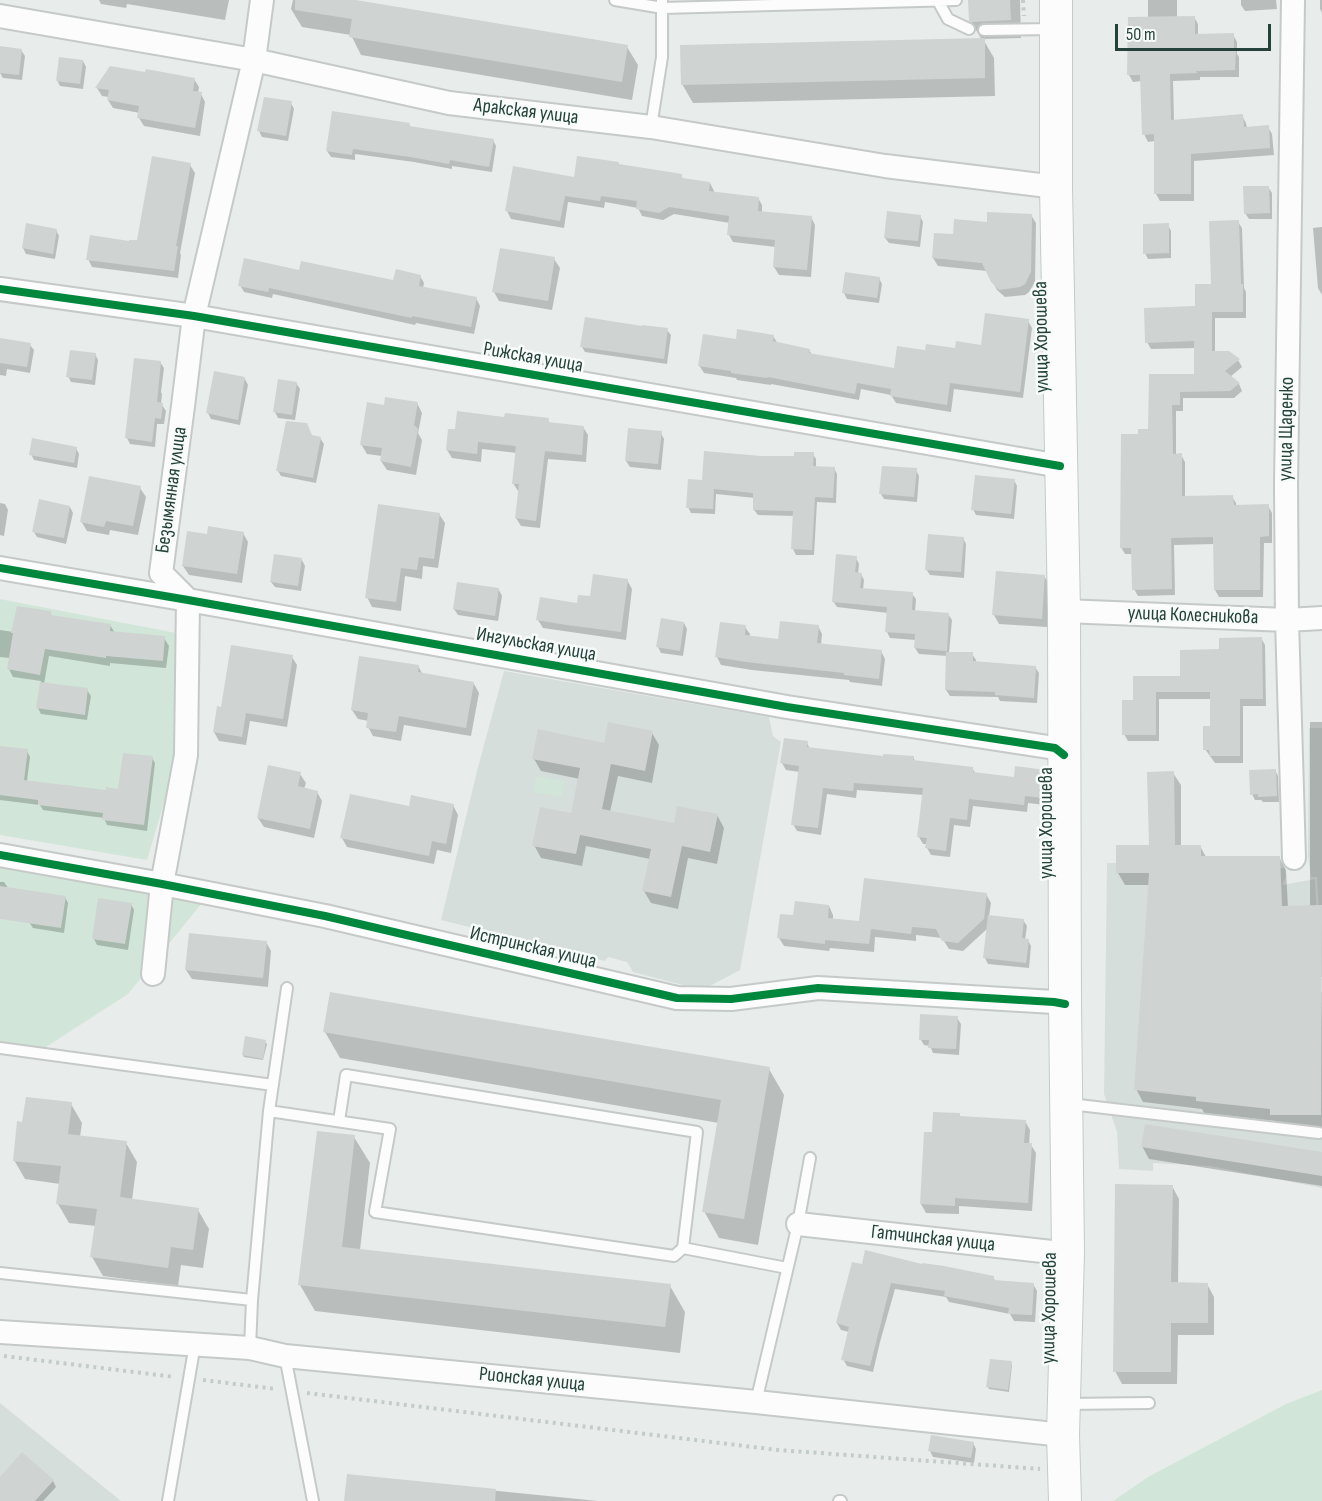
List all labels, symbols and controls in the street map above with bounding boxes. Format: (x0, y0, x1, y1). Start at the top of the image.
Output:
scale bar (1118, 12, 1274, 50)
text: 50 m (1126, 24, 1156, 45)
street label: Аракская улица (472, 94, 580, 130)
street label: улица Хорошева (1029, 281, 1055, 393)
street label: Рижская улица (481, 337, 585, 379)
street label: улица Щаденко (1274, 377, 1300, 481)
street label: Безымянная улица (151, 425, 193, 555)
street label: улица Колесникова (1127, 602, 1259, 630)
street label: Ингульская улица (474, 623, 598, 667)
street label: улица Хорошева (1035, 767, 1059, 879)
street label: Истринская улица (467, 922, 599, 974)
street label: Гатчинская улица (870, 1221, 996, 1257)
street label: улица Хорошева (1037, 1252, 1063, 1364)
street label: Рионская улица (478, 1362, 586, 1398)

